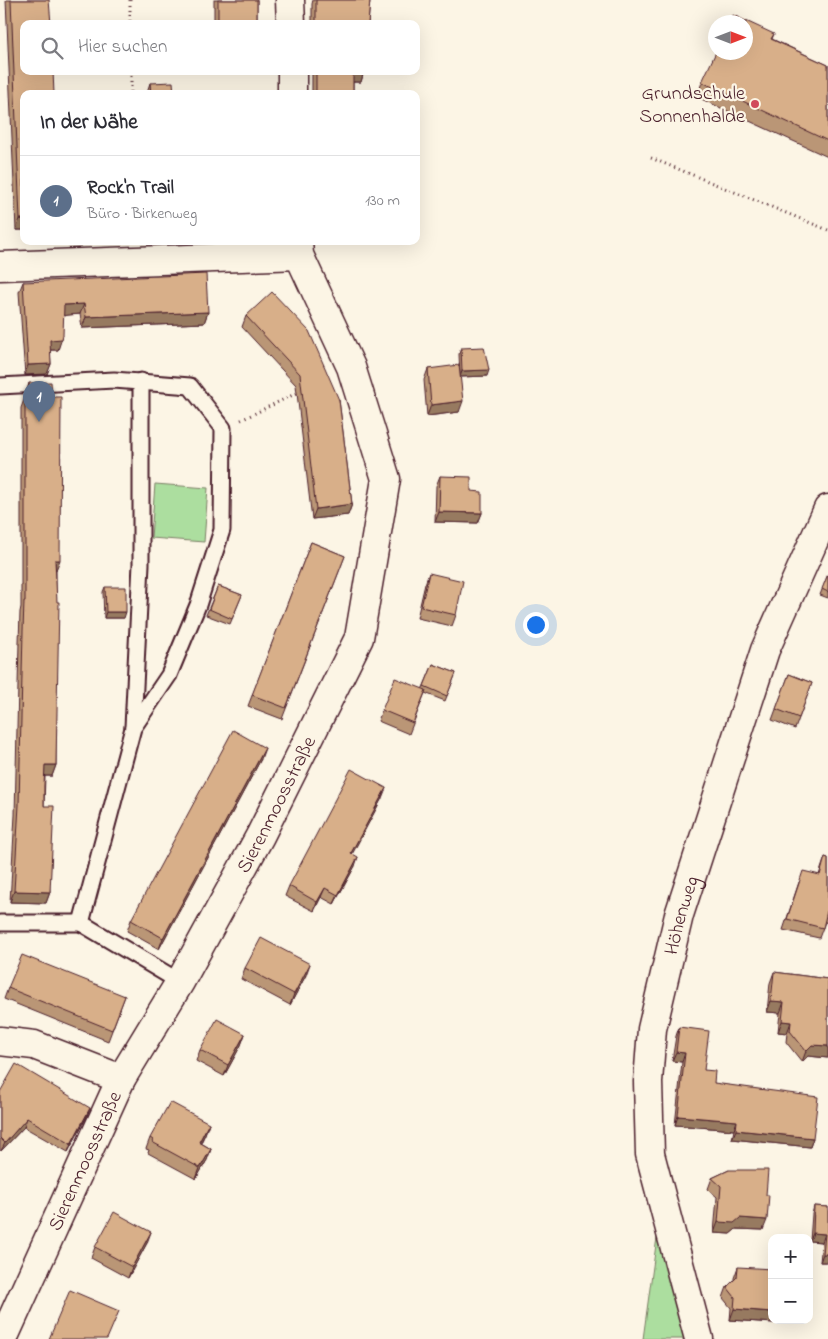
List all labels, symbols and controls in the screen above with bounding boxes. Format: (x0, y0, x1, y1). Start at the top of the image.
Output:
north arrow (708, 15, 753, 60)
search box (20, 20, 420, 75)
icon: search (38, 34, 66, 62)
text: Hier suchen (78, 34, 167, 61)
place label: Grundschule Sonnenhalde (639, 80, 745, 132)
marker: Grundschule Sonnenhalde (749, 98, 761, 110)
text: In der Nähe (40, 108, 138, 138)
text: Rock'n Trail (87, 175, 174, 202)
text: 1 (53, 189, 59, 213)
text: 130 m (365, 189, 400, 213)
text: Büro · Birkenweg (87, 202, 197, 226)
pin: 1 (23, 381, 55, 422)
your location (523, 612, 549, 638)
street label: Sierenmoosstraße (230, 732, 325, 879)
street label: Höhenweg (658, 873, 709, 958)
street label: Sierenmoosstraße (42, 1087, 131, 1236)
map controls (768, 1234, 813, 1324)
button: + (768, 1234, 813, 1279)
button: − (768, 1279, 813, 1324)

